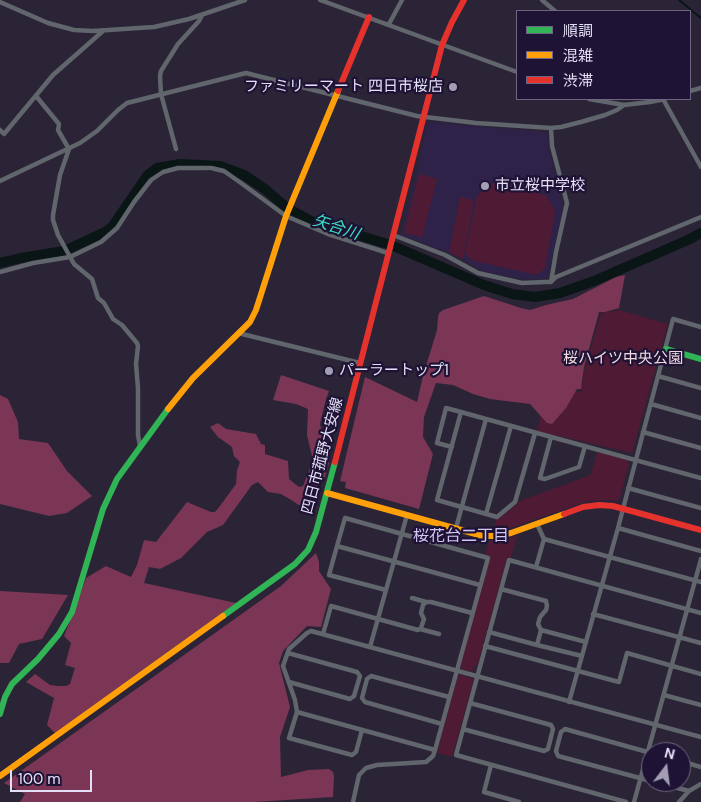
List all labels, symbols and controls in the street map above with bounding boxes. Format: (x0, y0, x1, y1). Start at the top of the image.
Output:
legend (516, 10, 691, 100)
text: 順調 (563, 21, 593, 41)
text: 混雑 (563, 46, 593, 66)
text: 渋滞 (563, 71, 593, 91)
place label: ファミリーマート 四日市桜店 (244, 78, 443, 96)
marker: ファミリーマート 四日市桜店 (447, 81, 459, 93)
place label: 市立桜中学校 (495, 177, 585, 195)
marker: 市立桜中学校 (479, 180, 491, 192)
water label: 矢合川 (310, 211, 362, 245)
park label: 桜ハイツ中央公園 (563, 350, 683, 368)
place label: パーラートップ1 (339, 362, 449, 380)
marker: パーラートップ1 (323, 365, 335, 377)
street label: 四日市菰野大安線 (299, 396, 347, 516)
district label: 桜花台二丁目 (413, 527, 509, 547)
north arrow (641, 742, 691, 792)
text: N (662, 743, 677, 763)
scale bar (12, 760, 95, 792)
text: 100 m (18, 769, 61, 789)

